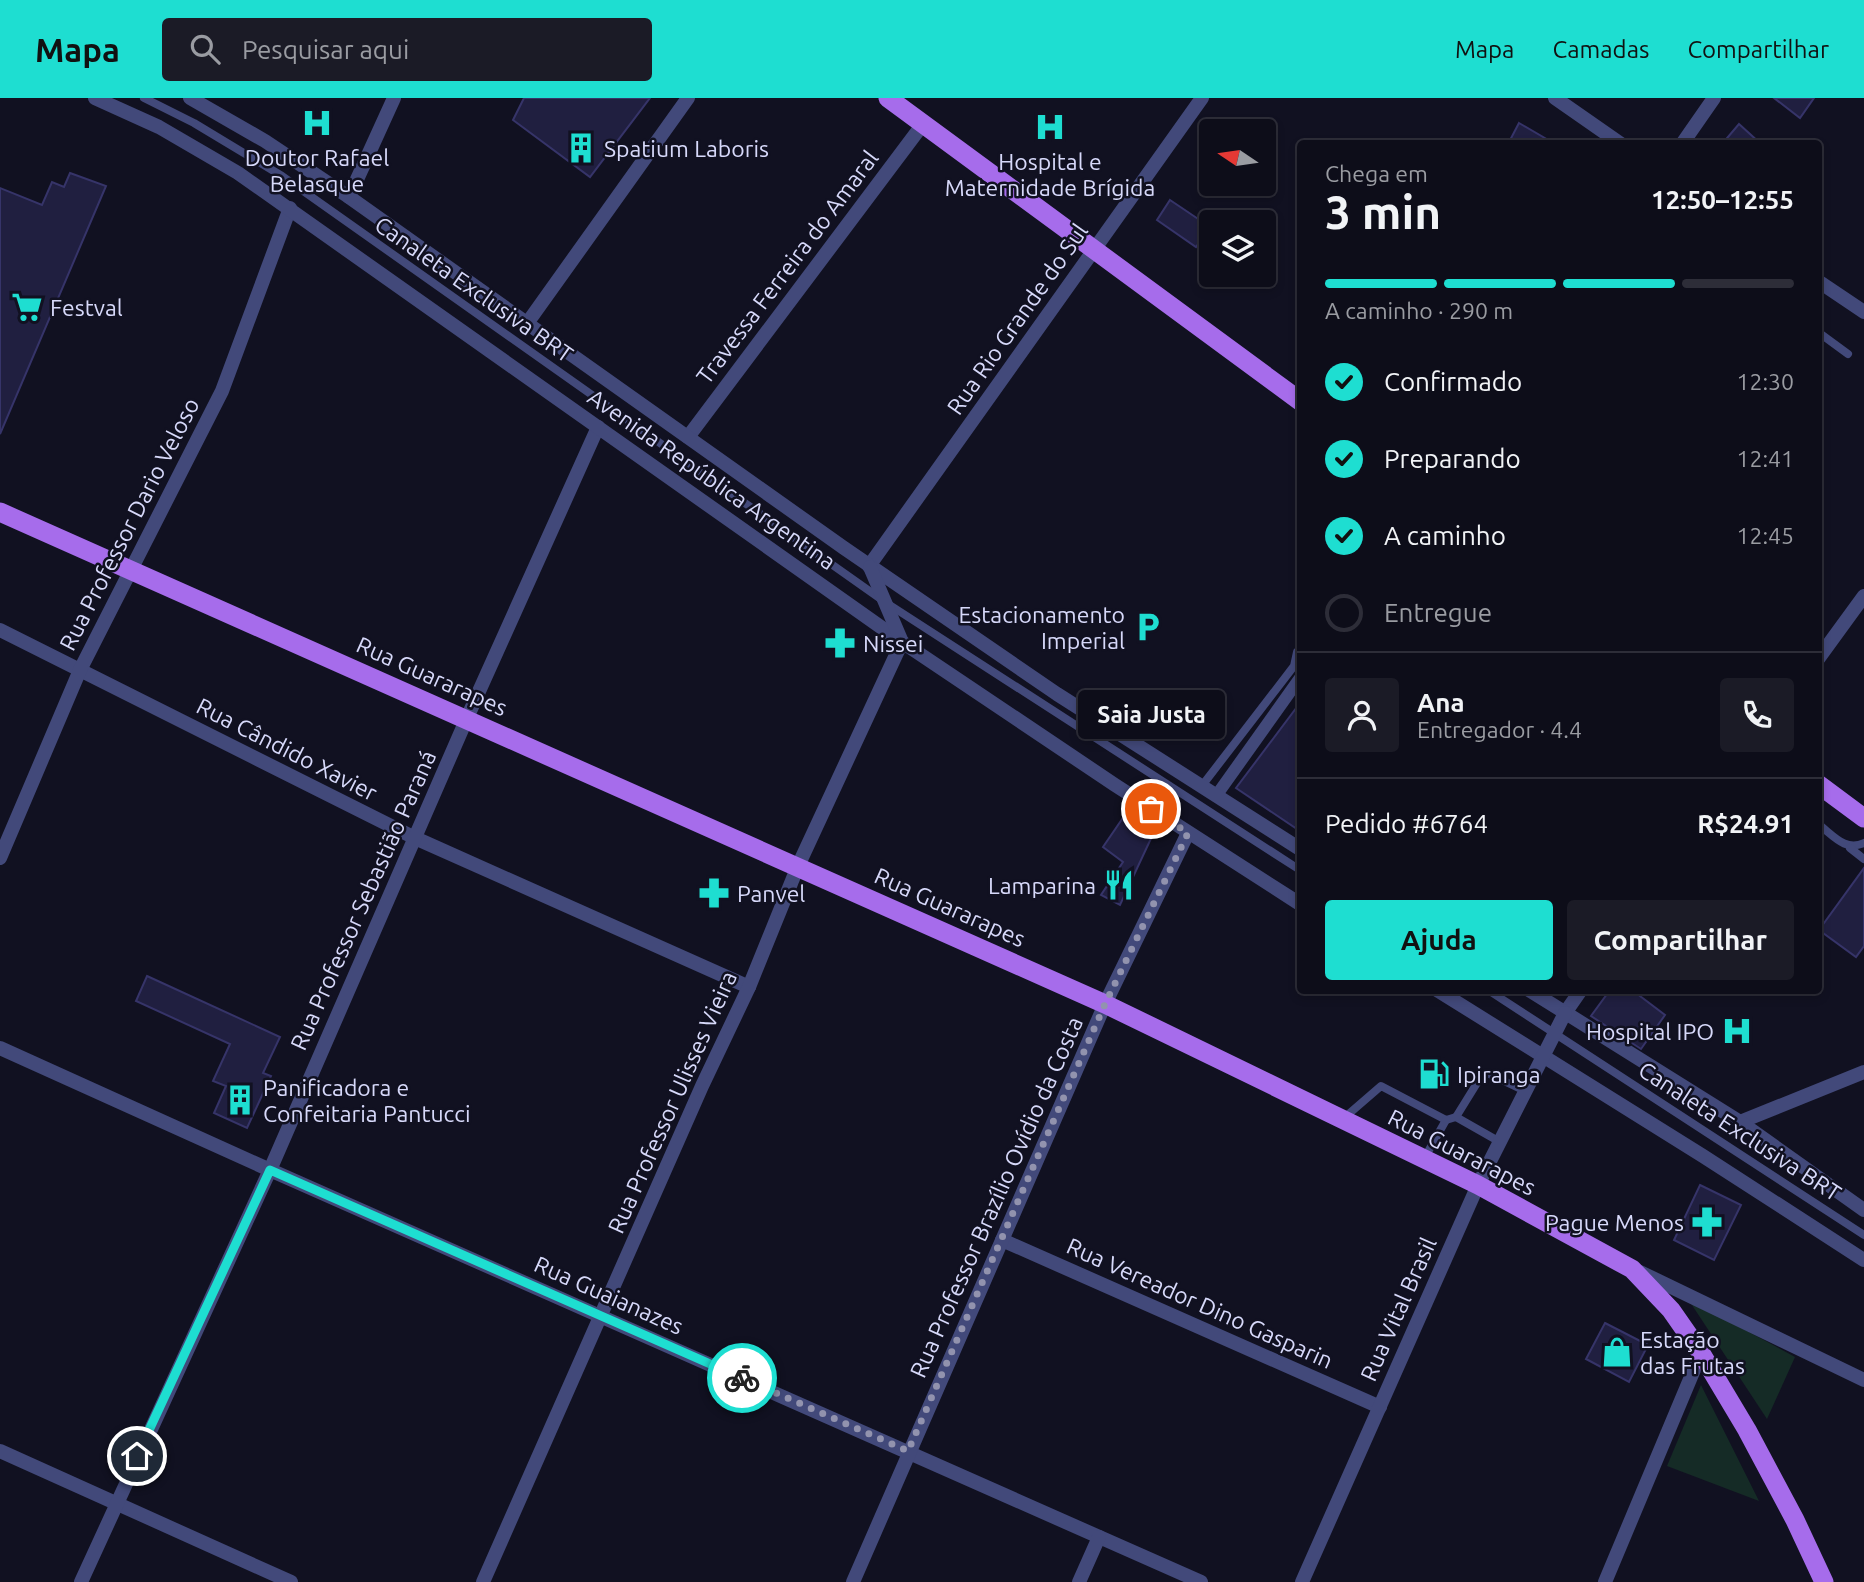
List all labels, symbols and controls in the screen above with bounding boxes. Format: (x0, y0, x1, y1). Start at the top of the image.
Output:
search box (162, 18, 652, 81)
icon: search (186, 30, 224, 68)
text: Mapa (35, 31, 120, 68)
text: Pesquisar aqui (242, 35, 409, 64)
text: Mapa (1455, 36, 1514, 63)
text: Camadas (1552, 36, 1649, 63)
text: Compartilhar (1687, 36, 1829, 63)
hospital icon: Doutor Rafael Belasque (300, 106, 334, 140)
hospital icon: Hospital e Maternidade Brígida (1033, 110, 1067, 144)
north arrow (1199, 119, 1276, 196)
map controls (1199, 119, 1276, 287)
building icon: Spatium Laboris (564, 131, 598, 165)
place label: Spatium Laboris (604, 136, 769, 161)
place label: Doutor Rafael Belasque (245, 145, 389, 196)
street label: Travessa Ferreira do Amaral (691, 146, 883, 388)
place label: Hospital e Maternidade Brígida (945, 149, 1155, 200)
text: Chega em (1325, 161, 1428, 186)
text: 12:50–12:55 (1651, 185, 1794, 214)
text: 3 min (1325, 186, 1441, 238)
button: layers (1199, 210, 1276, 287)
street label: Canaleta Exclusiva BRT (370, 211, 578, 367)
street label: Rua Rio Grande do Sul (942, 219, 1092, 419)
supermarket icon: Festval (10, 290, 44, 324)
place label: Festval (50, 295, 123, 320)
text: A caminho · 290 m (1325, 298, 1513, 323)
icon: check (1325, 363, 1363, 401)
text: Confirmado (1384, 367, 1522, 396)
text: 12:30 (1736, 369, 1794, 394)
street label: Avenida República Argentina (583, 384, 841, 574)
street label: Rua Professor Dario Veloso (54, 394, 204, 654)
icon: check (1325, 440, 1363, 478)
text: Preparando (1384, 444, 1521, 473)
text: 12:41 (1736, 446, 1794, 471)
icon: check (1325, 517, 1363, 555)
text: A caminho (1384, 521, 1506, 550)
text: 12:45 (1736, 523, 1794, 548)
text: Entregue (1384, 598, 1492, 627)
place label: Estacionamento Imperial (958, 602, 1125, 653)
parking icon: Estacionamento Imperial (1131, 610, 1165, 644)
pharmacy icon: Nissei (823, 626, 857, 660)
place label: Nissei (863, 631, 923, 656)
street label: Rua Guararapes (353, 632, 511, 720)
button: person (1325, 678, 1399, 752)
button: phone (1720, 678, 1794, 752)
text: Ana (1417, 688, 1465, 717)
callout: Saia Justa (1078, 690, 1224, 739)
street label: Rua Cândido Xavier (193, 693, 382, 805)
text: Saia Justa (1097, 702, 1206, 727)
text: Entregador · 4.4 (1417, 717, 1582, 742)
street label: Rua Professor Sebastião Paraná (285, 746, 441, 1054)
pin (1121, 779, 1181, 839)
icon: bag (1132, 790, 1170, 828)
text: Pedido #6764 (1325, 809, 1488, 838)
text: R$24.91 (1697, 809, 1794, 838)
street label: Rua Guararapes (871, 863, 1029, 951)
restaurant icon: Lamparina (1102, 868, 1136, 902)
place label: Lamparina (988, 873, 1096, 898)
pharmacy icon: Panvel (697, 876, 731, 910)
place label: Panvel (737, 881, 805, 906)
button: Ajuda (1325, 900, 1553, 980)
button: Compartilhar (1567, 900, 1794, 980)
street label: Rua Professor Ulisses Vieira (603, 967, 741, 1237)
street label: Rua Professor Brazílio Ovídio da Costa (905, 1013, 1087, 1381)
hospital icon: Hospital IPO (1720, 1014, 1754, 1048)
place label: Hospital IPO (1586, 1019, 1714, 1044)
street label: Canaleta Exclusiva BRT (1634, 1056, 1846, 1206)
fuel station icon: Ipiranga (1417, 1057, 1451, 1091)
place label: Ipiranga (1457, 1062, 1541, 1087)
place label: Panificadora e Confeitaria Pantucci (263, 1075, 470, 1126)
building icon: Panificadora e Confeitaria Pantucci (223, 1083, 257, 1117)
street label: Rua Guararapes (1384, 1104, 1540, 1200)
pharmacy icon: Pague Menos (1690, 1205, 1724, 1239)
place label: Pague Menos (1545, 1210, 1684, 1235)
street label: Rua Vereador Dino Gasparin (1063, 1233, 1337, 1373)
street label: Rua Vital Brasil (1355, 1233, 1441, 1385)
street label: Rua Guaianazes (531, 1251, 687, 1339)
place label: Estação das Frutas (1640, 1327, 1745, 1378)
shop icon: Estação das Frutas (1600, 1335, 1634, 1369)
courier (707, 1343, 777, 1413)
icon: bike (723, 1359, 761, 1397)
pin (107, 1426, 167, 1486)
icon: home (118, 1437, 156, 1475)

